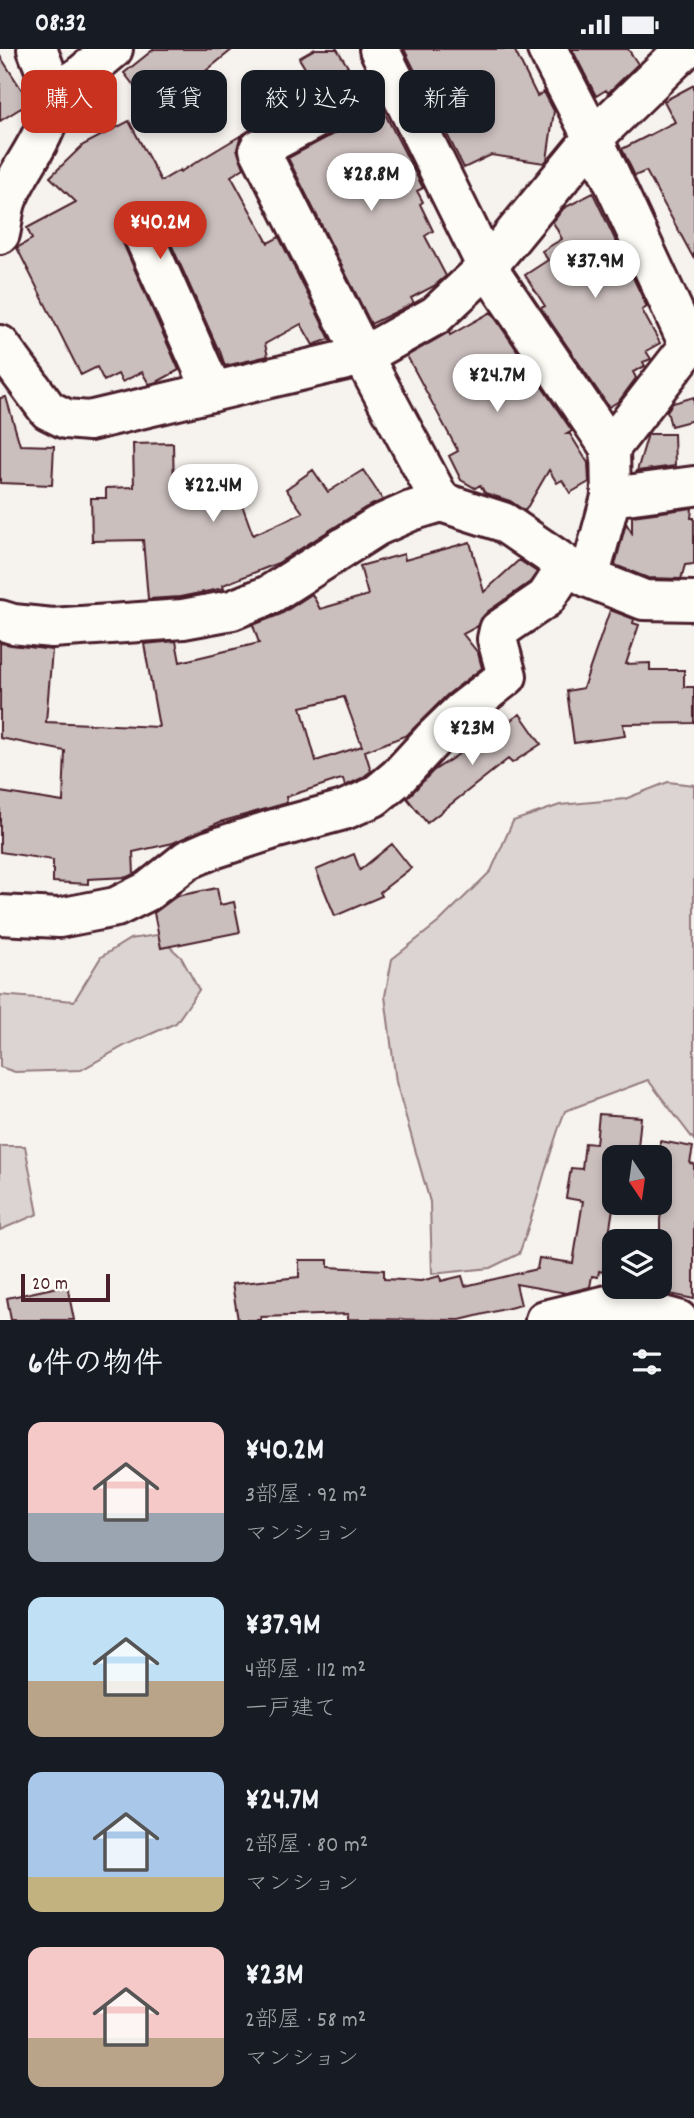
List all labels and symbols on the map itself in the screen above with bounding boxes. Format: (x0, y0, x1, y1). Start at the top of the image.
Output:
pin: ¥28.8M (314, 153, 428, 213)
pin: ¥40.2M (103, 201, 217, 261)
pin: ¥37.9M (538, 240, 652, 300)
pin: ¥24.7M (440, 355, 554, 414)
pin: ¥22.4M (156, 465, 270, 524)
pin: ¥23M (431, 707, 513, 767)
north arrow (602, 1145, 672, 1215)
scale bar (21, 1271, 110, 1303)

